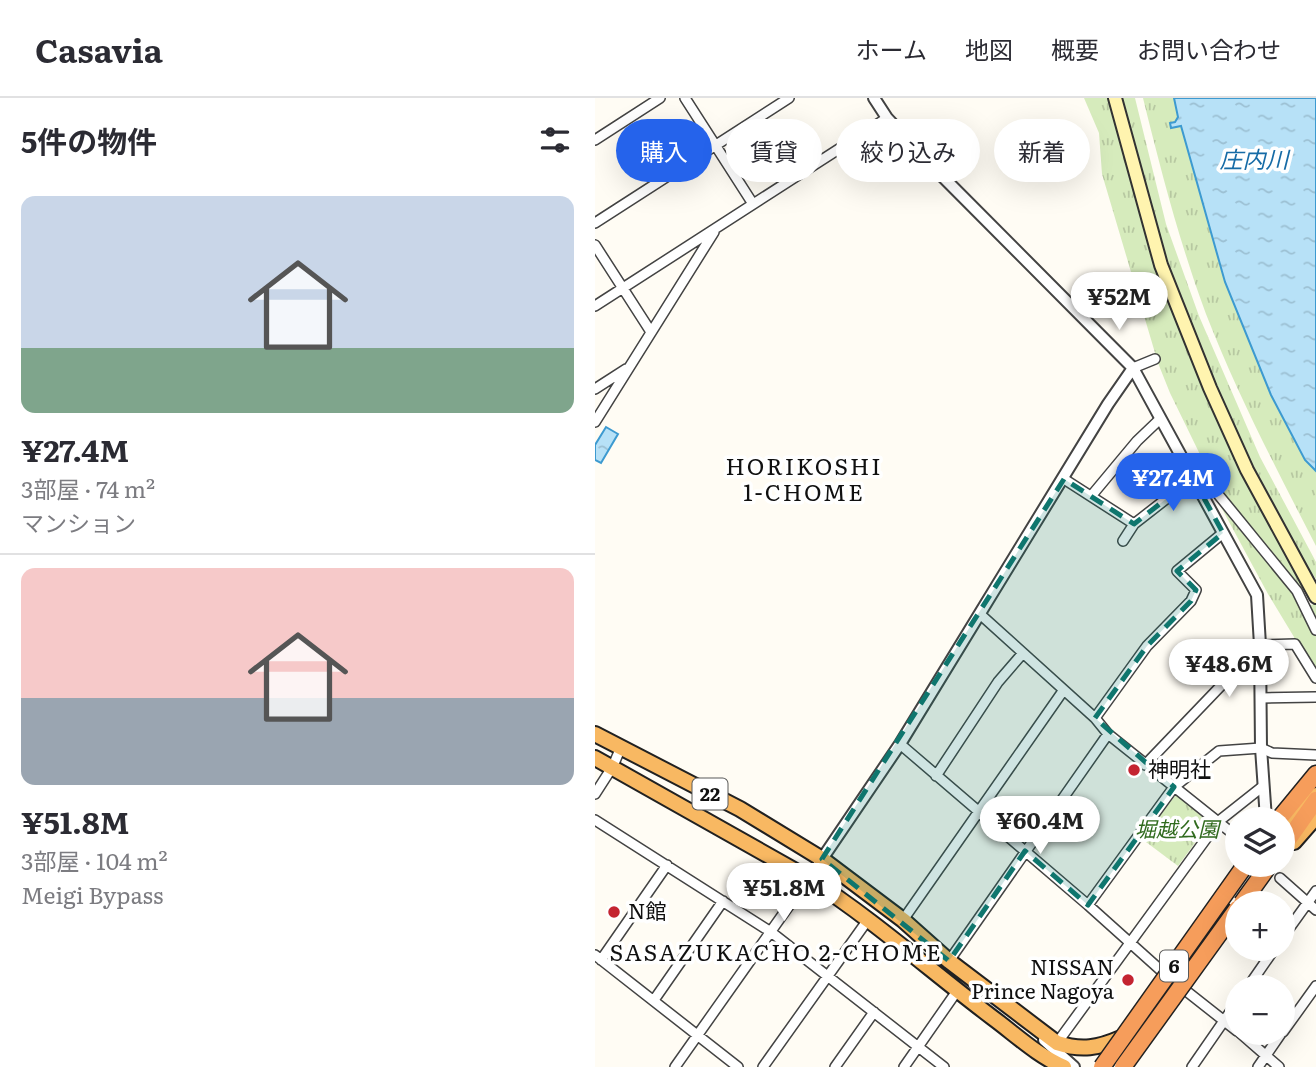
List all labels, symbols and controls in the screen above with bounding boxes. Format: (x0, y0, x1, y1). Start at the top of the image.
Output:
text: Casavia (35, 24, 163, 73)
text: ホーム (856, 31, 927, 66)
text: 地図 (965, 31, 1013, 66)
text: 概要 (1051, 31, 1099, 66)
text: お問い合わせ (1137, 31, 1281, 66)
text: 5件の物件 (21, 118, 157, 162)
chip: 購入 (616, 119, 712, 182)
chip: 賃貸 (726, 119, 822, 182)
chip: 絞り込み (836, 119, 980, 182)
chip: 新着 (994, 119, 1090, 182)
icon: filters (536, 121, 574, 159)
water label: 庄内川 (1220, 141, 1292, 175)
icon: home (235, 242, 361, 368)
pin: ¥52M (1078, 272, 1160, 332)
text: ¥52M (1087, 278, 1151, 312)
text: ¥27.4M (21, 427, 129, 471)
district label: HORIKOSHI 1-CHOME (725, 448, 883, 508)
pin: ¥27.4M (1116, 454, 1230, 513)
text: ¥27.4M (1132, 459, 1214, 493)
text: 3部屋 · 74 m² (21, 471, 155, 505)
text: マンション (21, 505, 136, 539)
icon: home (235, 614, 361, 740)
pin: ¥48.6M (1172, 640, 1286, 699)
text: ¥48.6M (1185, 645, 1273, 679)
place label: 神明社 (1148, 752, 1211, 783)
marker: 神明社 (1126, 762, 1142, 778)
road number: 22 (692, 778, 727, 810)
pin: ¥60.4M (983, 796, 1097, 856)
text: ¥51.8M (21, 799, 129, 843)
text: ¥60.4M (996, 802, 1084, 836)
map controls (1225, 807, 1295, 1045)
button: layers (1225, 807, 1295, 877)
park label: 堀越公園 (1135, 812, 1222, 843)
text: 3部屋 · 104 m² (21, 843, 168, 877)
pin: ¥51.8M (727, 864, 841, 923)
text: ¥51.8M (742, 869, 826, 903)
text: Meigi Bypass (21, 877, 163, 911)
button: + (1225, 891, 1295, 961)
place label: N館 (628, 894, 667, 925)
marker: N館 (606, 904, 622, 920)
district label: SASAZUKACHO 2-CHOME (609, 934, 943, 968)
place label: NISSAN Prince Nagoya (971, 950, 1115, 1005)
road number: 6 (1160, 950, 1188, 982)
marker: NISSAN Prince Nagoya (1120, 972, 1136, 988)
button: − (1225, 975, 1295, 1045)

